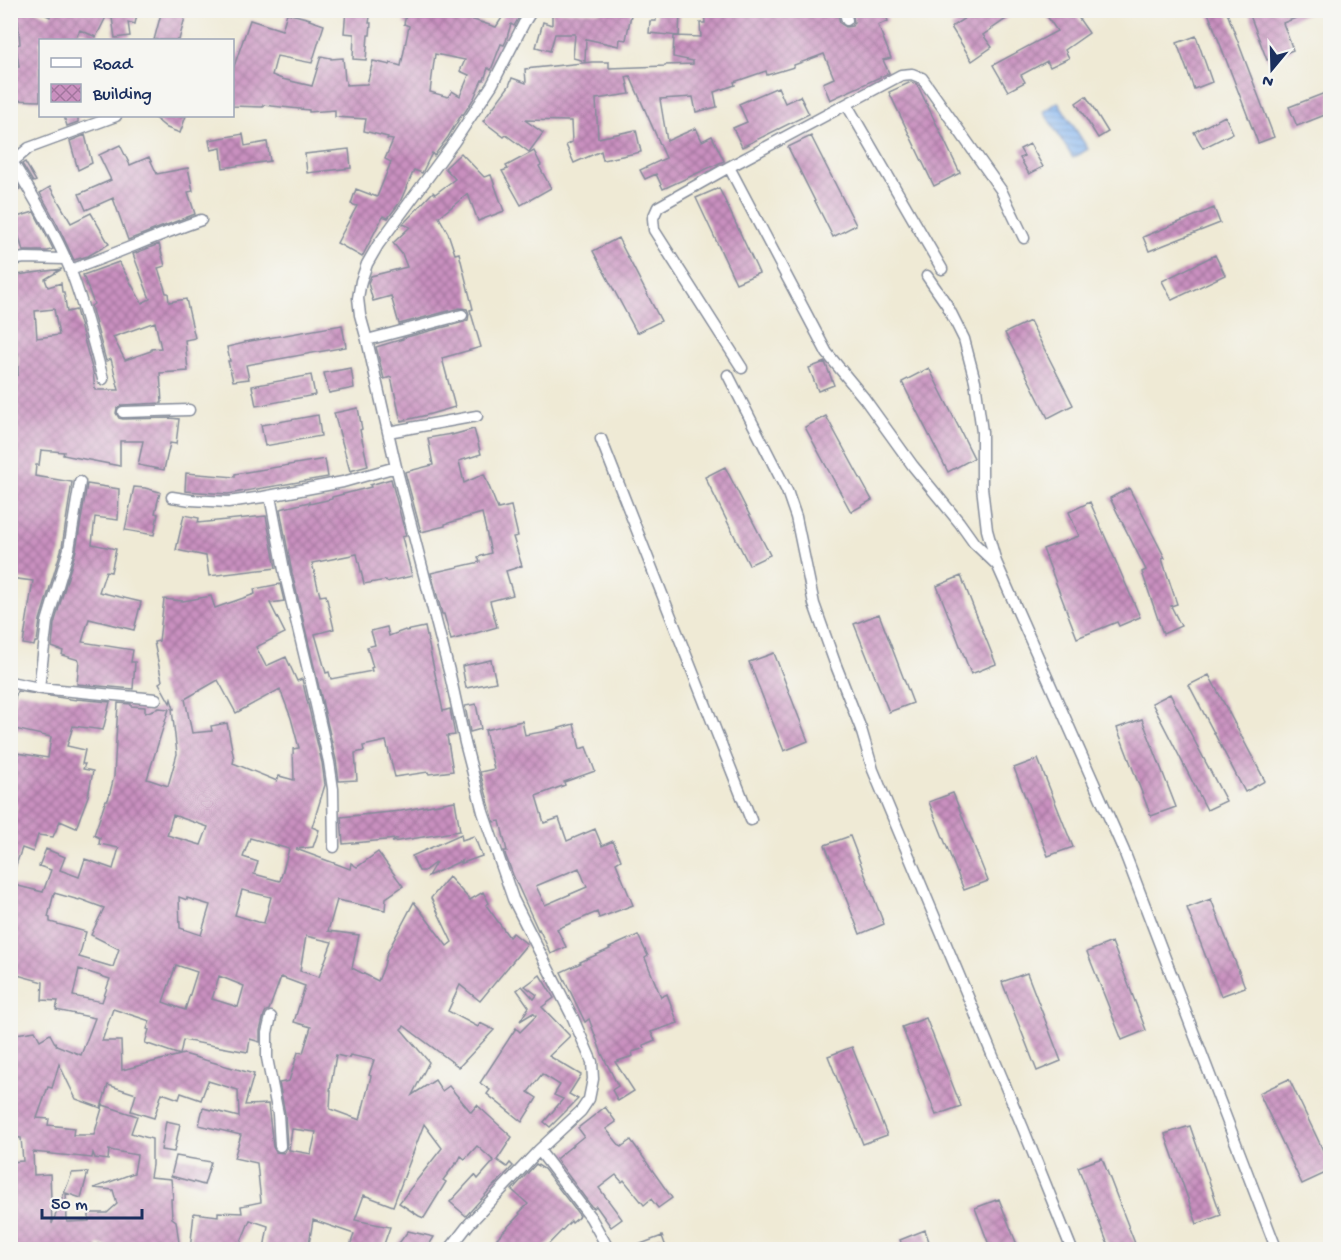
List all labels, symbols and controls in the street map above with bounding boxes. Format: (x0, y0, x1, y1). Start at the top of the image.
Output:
legend (39, 39, 234, 117)
north arrow (1242, 39, 1302, 99)
text: Road (93, 55, 134, 76)
text: N (1260, 69, 1276, 91)
text: Building (92, 85, 152, 106)
scale bar (42, 1182, 142, 1220)
text: 50 m (51, 1195, 88, 1216)

